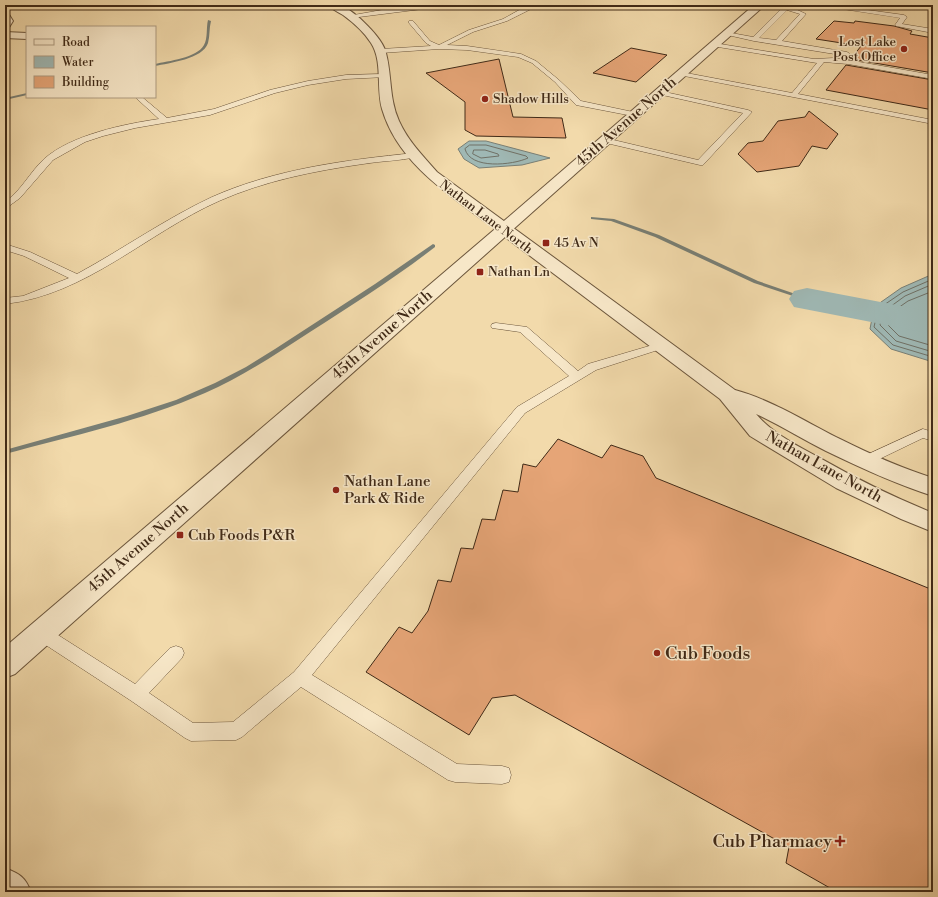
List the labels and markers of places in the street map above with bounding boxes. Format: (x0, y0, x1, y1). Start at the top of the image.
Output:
place label: Lost Lake Post Office (833, 34, 896, 65)
marker: Lost Lake Post Office (899, 44, 909, 54)
place label: Shadow Hills (493, 91, 569, 107)
marker: Shadow Hills (480, 94, 490, 104)
place label: 45 Av N (554, 235, 599, 251)
marker: 45 Av N (541, 238, 551, 248)
place label: Nathan Ln (488, 264, 550, 280)
marker: Nathan Ln (475, 267, 485, 277)
place label: Nathan Lane Park & Ride (344, 472, 431, 508)
marker: Nathan Lane Park & Ride (331, 485, 341, 495)
place label: Cub Foods P&R (188, 526, 296, 545)
marker: Cub Foods P&R (175, 530, 185, 540)
place label: Cub Foods (665, 642, 751, 665)
marker: Cub Foods (652, 648, 662, 658)
place label: Cub Pharmacy (712, 830, 832, 853)
marker: Cub Pharmacy (835, 836, 845, 846)

